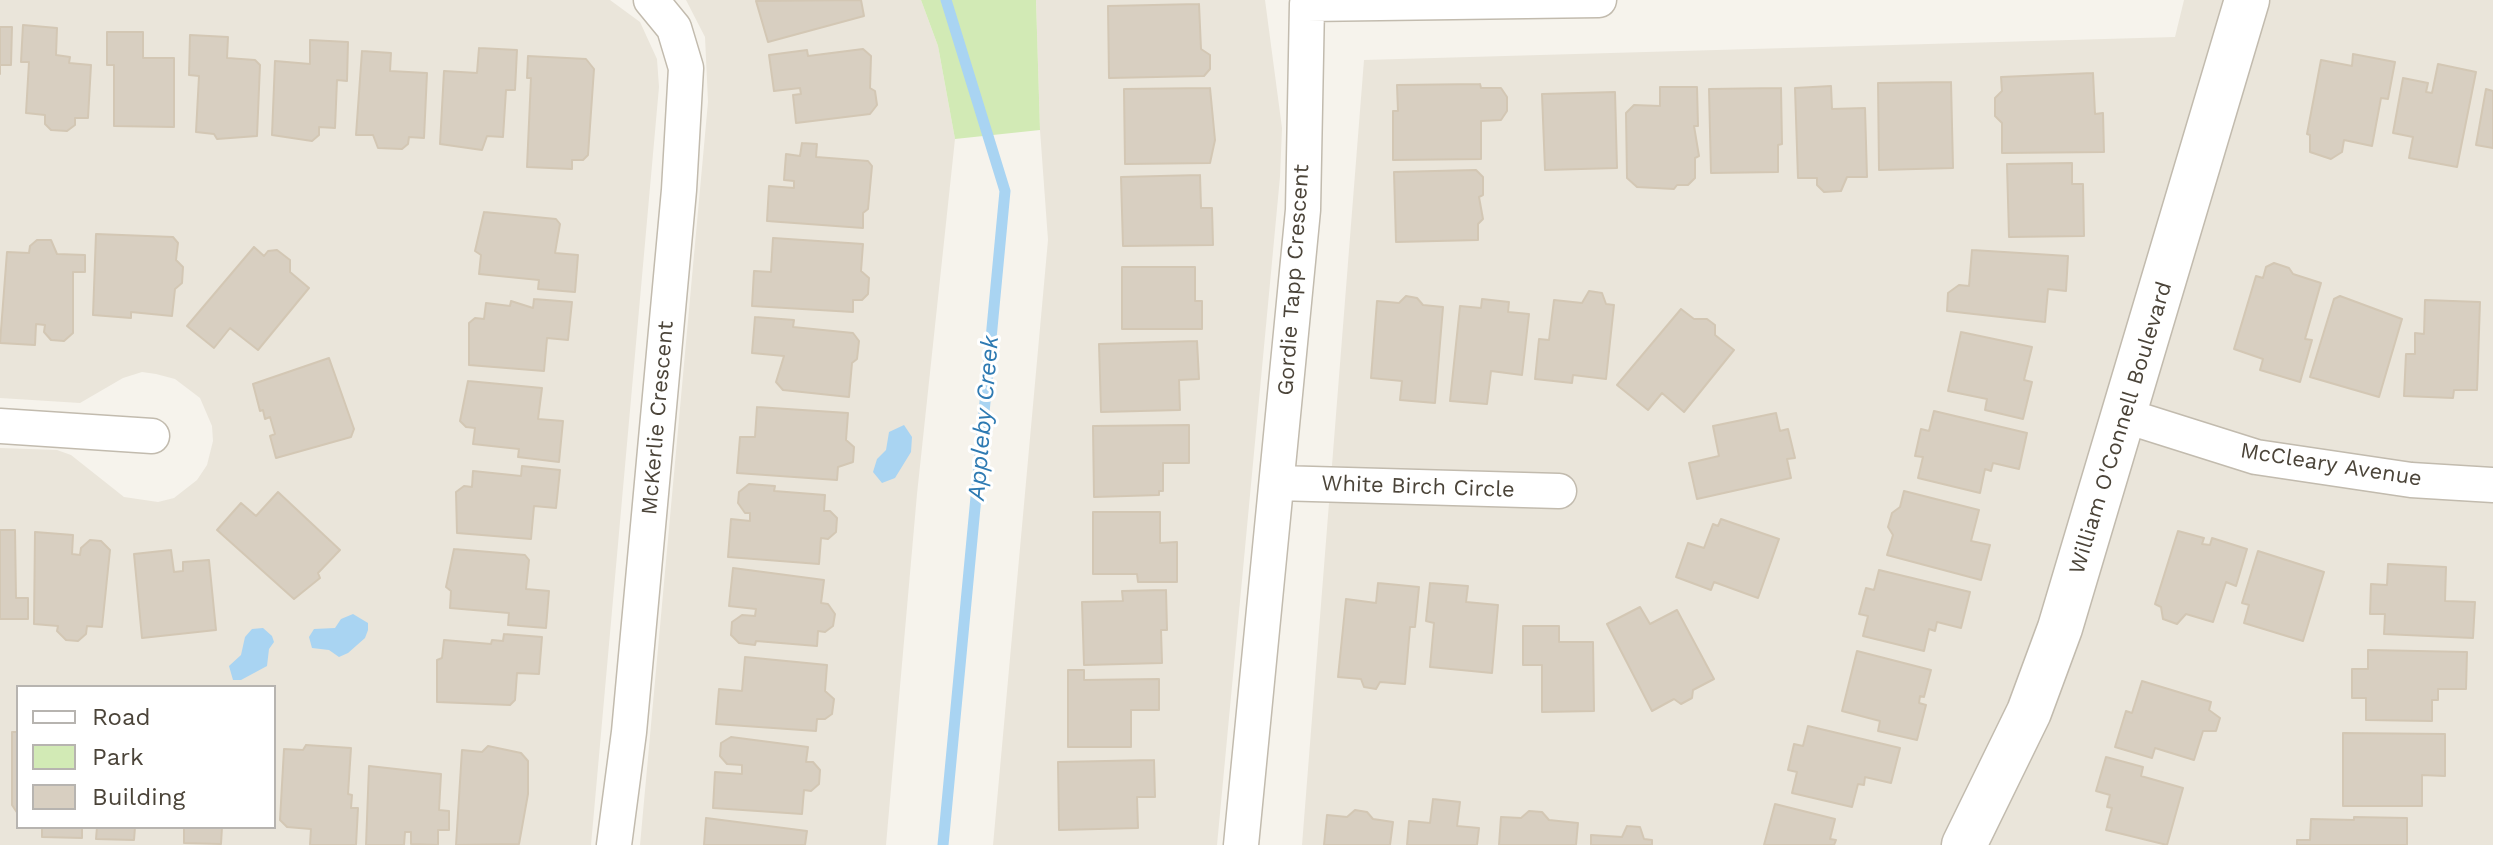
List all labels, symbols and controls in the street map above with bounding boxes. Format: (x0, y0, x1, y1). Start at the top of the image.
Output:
street label: Gordie Tapp Crescent (1273, 163, 1315, 397)
street label: William O'Connell Boulevard (2064, 279, 2178, 577)
street label: McKerlie Crescent (636, 320, 680, 516)
water label: Appleby Creek (962, 334, 1006, 502)
street label: McCleary Avenue (2238, 438, 2424, 492)
street label: White Birch Circle (1321, 470, 1515, 504)
legend (16, 685, 276, 829)
text: Road (92, 703, 151, 731)
text: Park (92, 743, 144, 771)
text: Building (92, 783, 185, 811)

